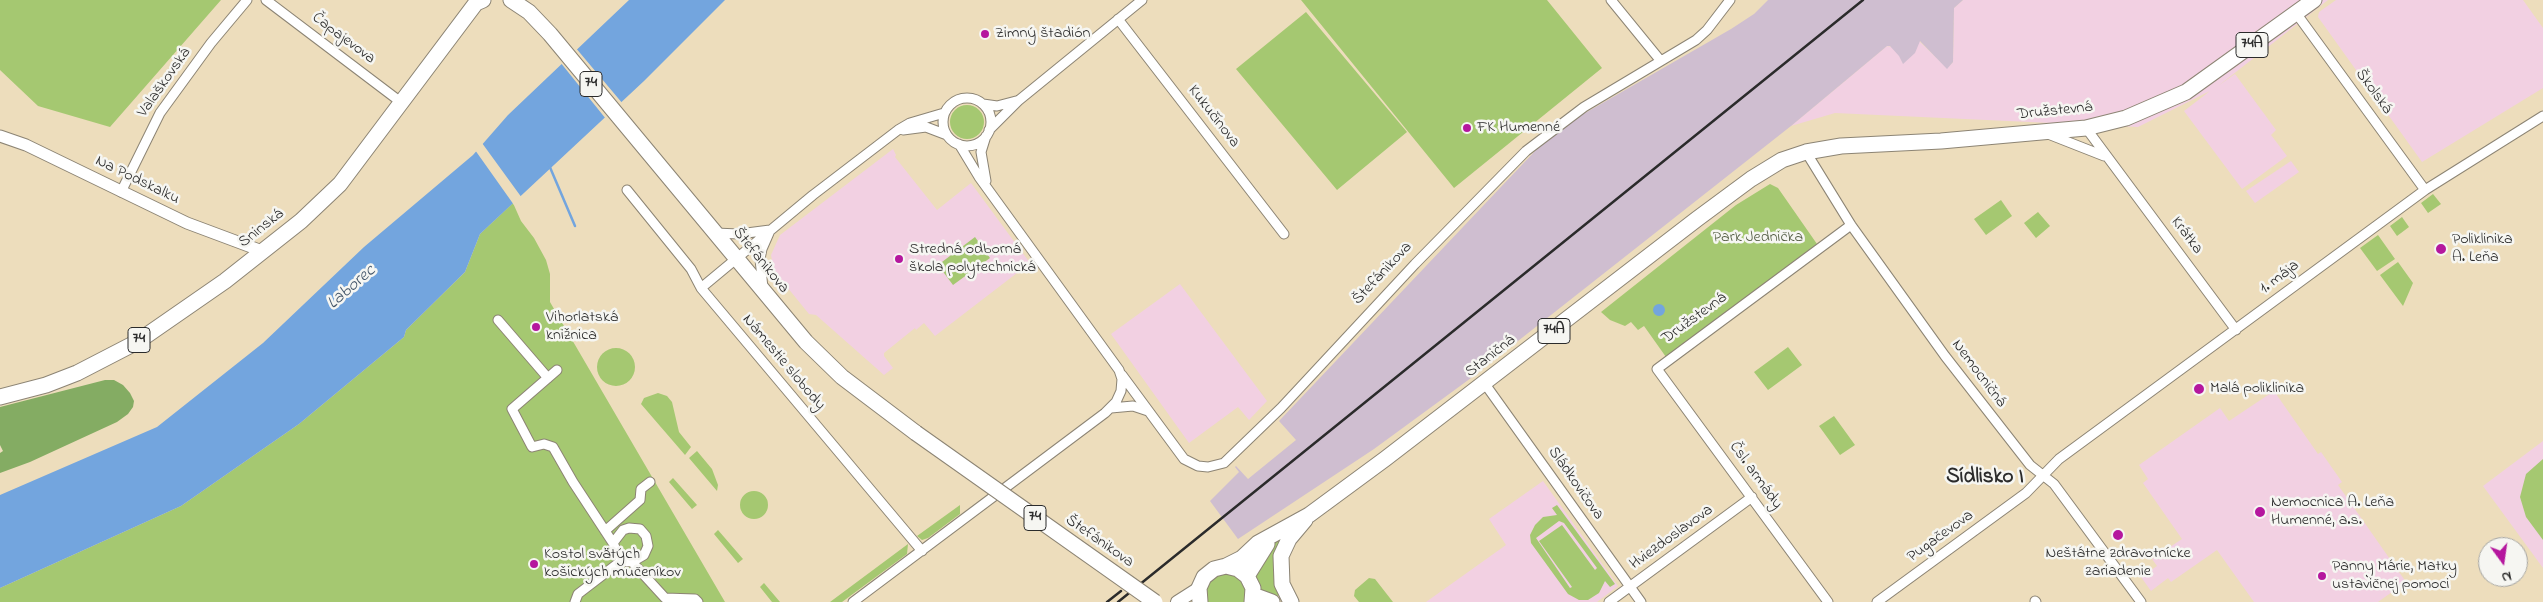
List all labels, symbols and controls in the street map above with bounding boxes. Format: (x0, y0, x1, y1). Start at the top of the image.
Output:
street label: Čapajevova (307, 9, 379, 69)
place label: Zimný štadión (995, 24, 1090, 44)
marker: Zimný štadión (979, 28, 991, 40)
road number: 74A (2236, 32, 2268, 58)
street label: Valaškovská (134, 45, 196, 121)
street label: Školská (2350, 66, 2396, 118)
road number: 74 (580, 72, 602, 96)
street label: Kukučínova (1183, 82, 1243, 152)
street label: Družstevná (2017, 99, 2093, 125)
place label: FK Humenné (1477, 118, 1560, 138)
marker: FK Humenné (1461, 122, 1473, 134)
street label: Na Podskalku (92, 152, 182, 210)
street label: Sninská (236, 205, 288, 253)
street label: Krátka (2166, 214, 2206, 258)
street label: Štefánikova (728, 224, 792, 298)
park label: Park Jednička (1713, 228, 1803, 248)
place label: Poliklinika A. Leňa (2452, 230, 2513, 268)
street label: Štefánikova (1349, 238, 1417, 310)
place label: Stredná odborná škola polytechnická (909, 240, 1036, 278)
marker: Poliklinika A. Leňa (2434, 242, 2448, 256)
marker: Stredná odborná škola polytechnická (893, 253, 905, 265)
street label: 1. mája (2256, 257, 2304, 299)
water label: Laborec (323, 261, 381, 315)
street label: Družstevná (1659, 289, 1731, 349)
place label: Vihorlatská knižnica (546, 308, 618, 346)
street label: Námestie slobody (737, 311, 829, 415)
road number: 74A (1538, 318, 1570, 344)
marker: Vihorlatská knižnica (530, 321, 542, 333)
road number: 74 (128, 328, 150, 352)
street label: Staničná (1462, 332, 1520, 382)
street label: Nemocničná (1946, 336, 2010, 412)
place label: Malá poliklinika (2210, 379, 2304, 399)
marker: Malá poliklinika (2192, 382, 2206, 396)
street label: Čsl. armády (1724, 438, 1786, 514)
street label: Sládkovičova (1543, 444, 1607, 524)
district label: Sídlisko I (1946, 466, 2024, 492)
place label: Nemocnica A. Leňa Humenné, a.s. (2271, 493, 2394, 531)
street label: Hviezdoslavova (1627, 501, 1717, 575)
marker: Nemocnica A. Leňa Humenné, a.s. (2253, 505, 2267, 519)
road number: 74 (1024, 506, 1046, 530)
street label: Pugačevova (1904, 507, 1978, 567)
street label: Štefánikova (1061, 511, 1137, 573)
marker: Neštátne zdravotnícke zariadenie (2111, 528, 2125, 542)
north arrow (2478, 537, 2528, 587)
place label: Neštátne zdravotnícke zariadenie (2045, 544, 2191, 582)
place label: Kostol svätých košických mučeníkov (544, 545, 681, 583)
place label: Panny Márie, Matky ustavičnej pomoci (2332, 557, 2457, 595)
marker: Kostol svätých košických mučeníkov (528, 558, 540, 570)
text: N (2499, 565, 2514, 587)
marker: Panny Márie, Matky ustavičnej pomoci (2316, 570, 2328, 582)

